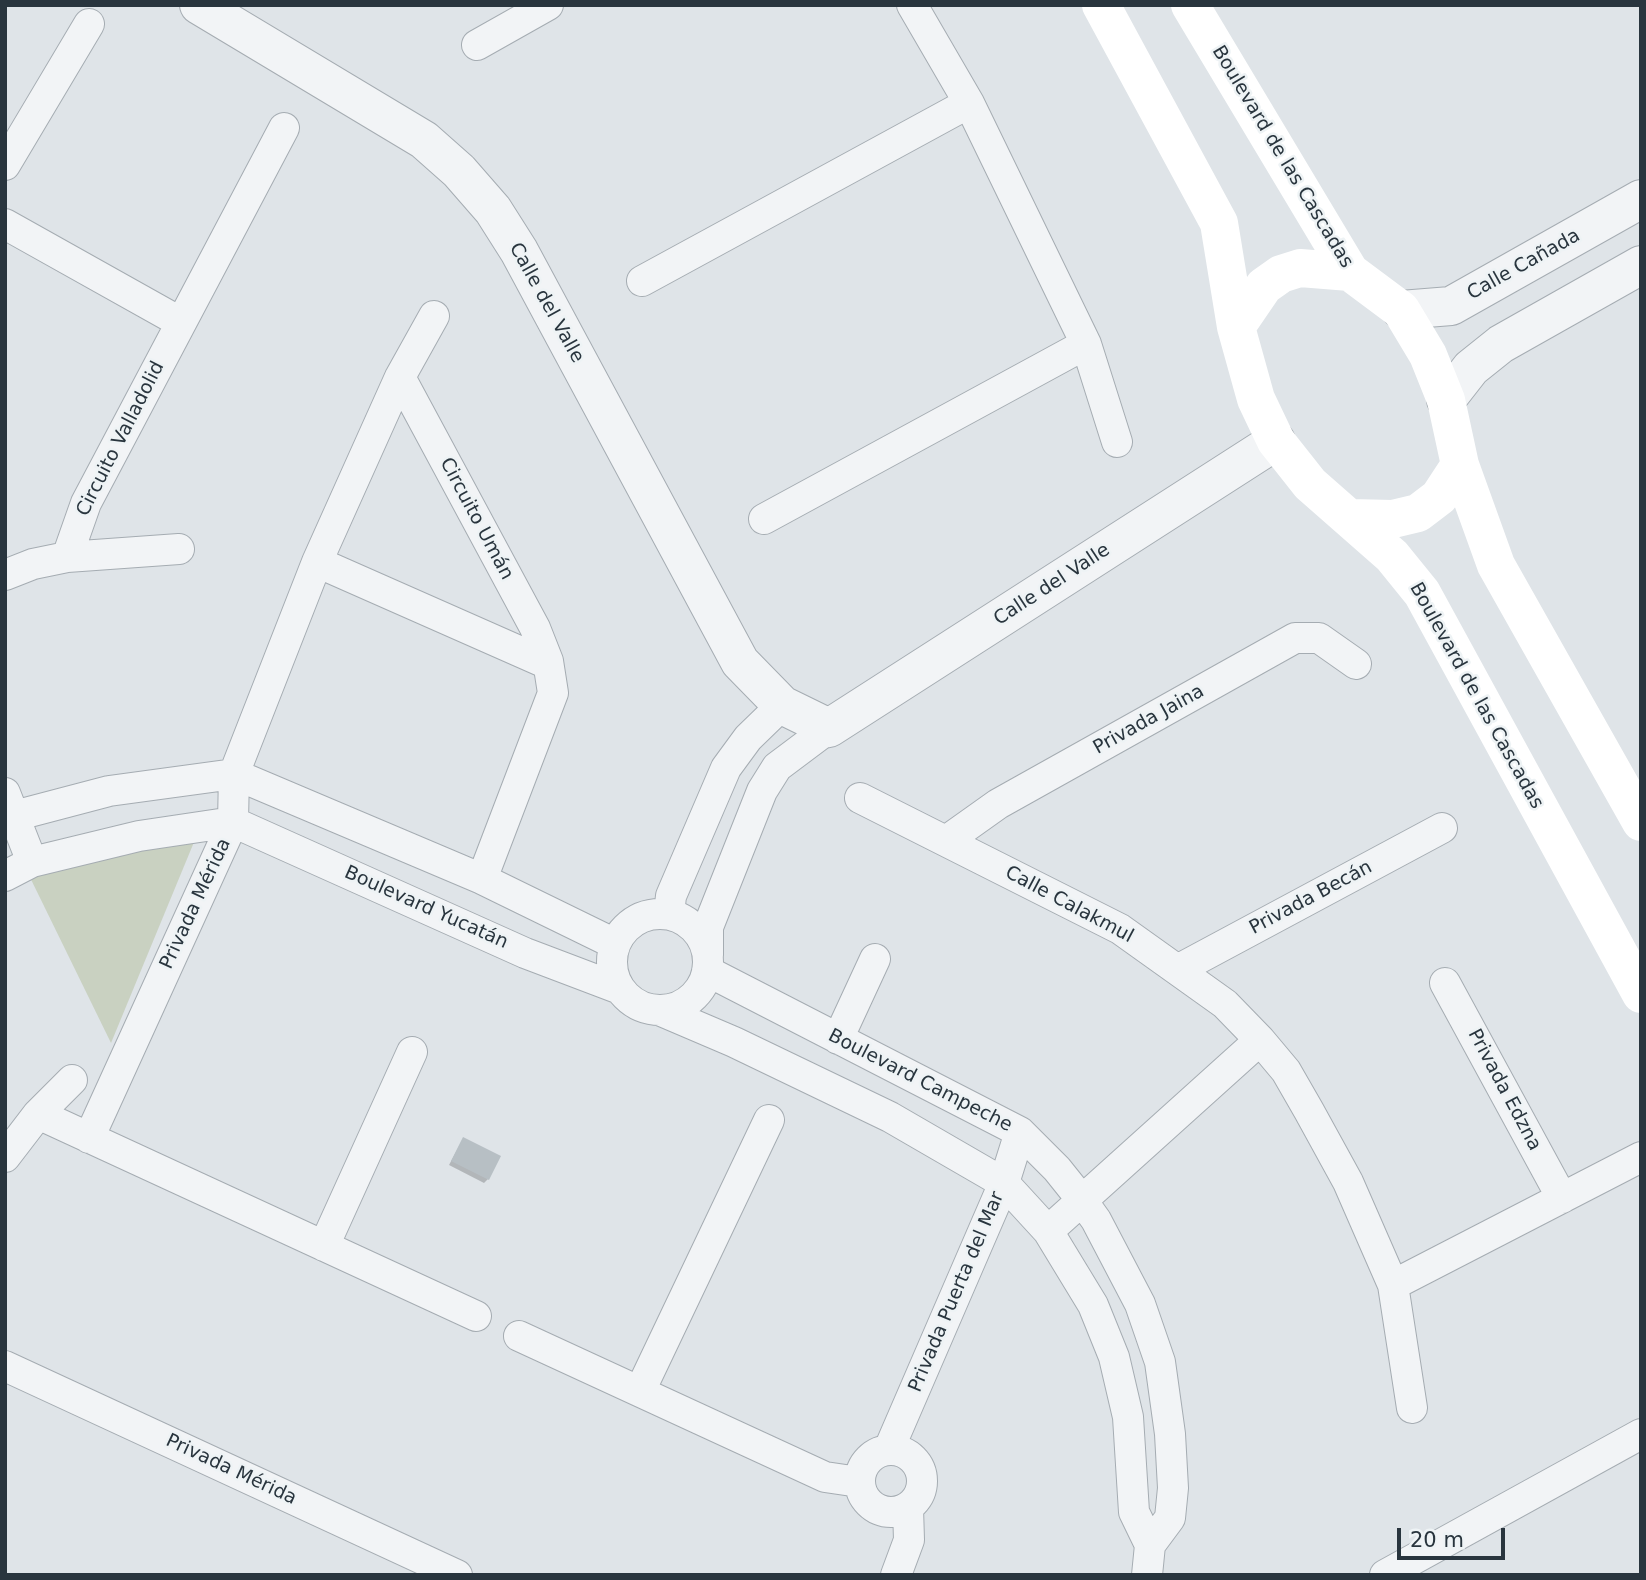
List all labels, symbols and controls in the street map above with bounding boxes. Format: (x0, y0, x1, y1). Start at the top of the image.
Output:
street label: Boulevard de las Cascadas (1206, 42, 1358, 272)
street label: Calle Cañada (1464, 225, 1584, 305)
street label: Calle del Valle (504, 239, 588, 367)
street label: Circuito Valladolid (72, 358, 170, 520)
street label: Circuito Umán (434, 454, 518, 584)
street label: Calle del Valle (990, 539, 1114, 631)
street label: Boulevard de las Cascadas (1404, 579, 1548, 813)
street label: Privada Jaina (1090, 680, 1208, 760)
street label: Privada Mérida (156, 835, 236, 973)
street label: Privada Becán (1246, 856, 1376, 940)
street label: Boulevard Yucatán (341, 862, 511, 954)
street label: Calle Calakmul (1001, 862, 1137, 948)
street label: Boulevard Campeche (824, 1025, 1016, 1137)
street label: Privada Edzna (1462, 1025, 1546, 1155)
street label: Privada Puerta del Mar (904, 1188, 1010, 1396)
street label: Privada Mérida (162, 1430, 300, 1510)
scale bar (1401, 1514, 1510, 1558)
text: 20 m (1410, 1528, 1464, 1552)

